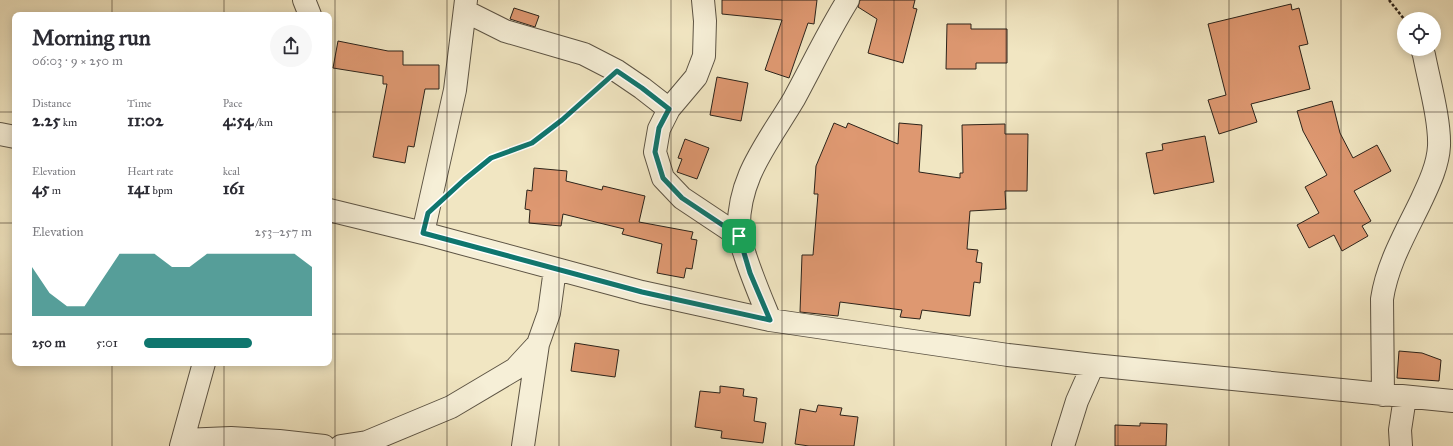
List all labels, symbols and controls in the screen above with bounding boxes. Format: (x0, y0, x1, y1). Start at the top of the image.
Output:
map controls (1397, 12, 1441, 56)
button: locate (1397, 12, 1441, 56)
text: Morning run (32, 24, 151, 51)
button: share (270, 25, 312, 67)
text: 06:03 · 9 × 250 m (32, 53, 123, 69)
text: Distance (32, 97, 71, 110)
text: Time (127, 97, 152, 110)
text: Pace (223, 97, 243, 110)
text: 2.25 (32, 110, 60, 131)
text: 11:02 (127, 110, 163, 131)
text: 4:54 (223, 110, 253, 131)
text: km (60, 116, 77, 129)
text: /km (253, 116, 273, 129)
text: Elevation (32, 165, 76, 178)
text: Heart rate (127, 165, 174, 178)
text: kcal (223, 165, 240, 178)
text: 45 (32, 178, 49, 199)
text: 141 (127, 178, 150, 199)
text: 161 (223, 178, 245, 199)
text: m (49, 184, 61, 197)
text: bpm (150, 184, 173, 197)
pin (722, 219, 756, 253)
text: Elevation (32, 224, 84, 240)
text: 253–257 m (255, 224, 312, 240)
icon: arrive (728, 225, 750, 247)
text: 250 m (32, 335, 66, 351)
text: 5:01 (96, 335, 118, 351)

